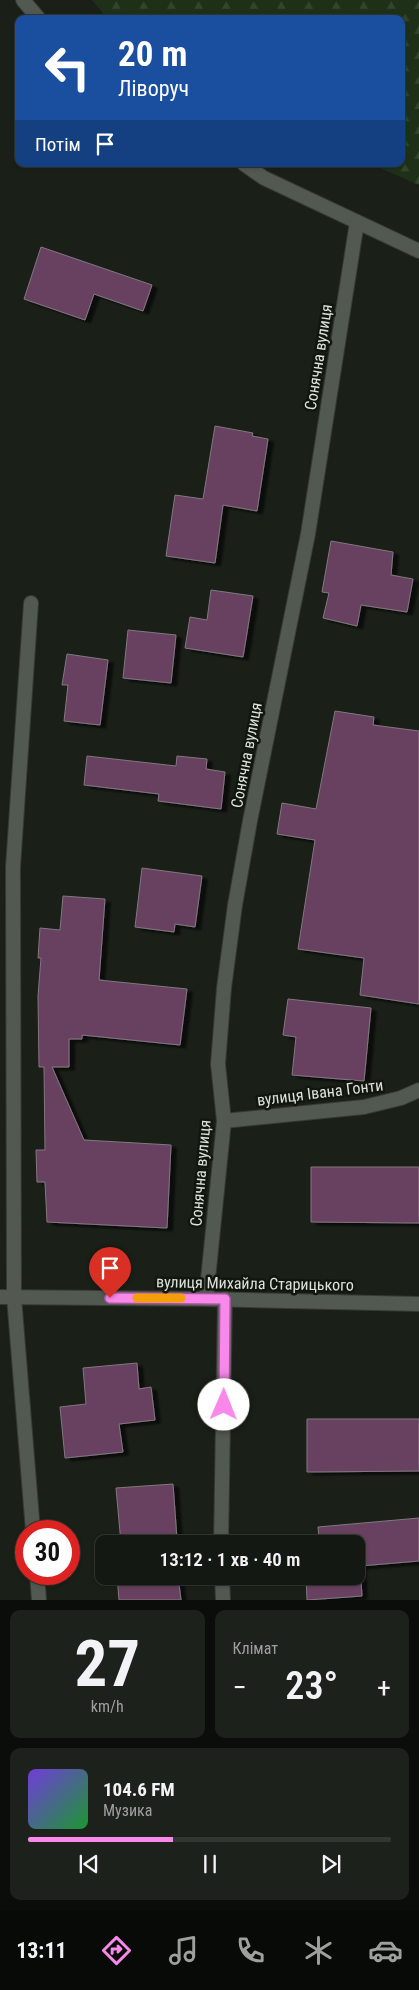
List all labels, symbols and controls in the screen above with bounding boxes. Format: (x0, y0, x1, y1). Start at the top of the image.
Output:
text: 20 m (118, 34, 187, 75)
icon: left (35, 35, 100, 100)
text: Ліворуч (118, 76, 189, 101)
icon: arrive (91, 130, 119, 158)
text: Потім (35, 133, 81, 156)
street label: Сонячна вулиця (301, 303, 336, 411)
street label: Сонячна вулиця (227, 701, 266, 809)
street label: вулиця Івана Гонти (256, 1075, 384, 1110)
street label: Сонячна вулиця (186, 1119, 215, 1227)
pin (89, 1247, 131, 1298)
icon: arrive (96, 1254, 124, 1282)
street label: вулиця Михайла Старицького (156, 1272, 354, 1295)
position arrow (197, 1378, 249, 1430)
speed limit sign: 30 (15, 1520, 80, 1585)
text: 13:12 · 1 хв · 40 m (160, 1548, 300, 1571)
text: 27 (74, 1626, 140, 1702)
text: Клімат (233, 1639, 278, 1658)
text: 23° (285, 1664, 338, 1708)
text: − (233, 1671, 247, 1704)
text: + (377, 1671, 391, 1704)
text: km/h (91, 1697, 124, 1716)
text: 104.6 FM (103, 1778, 175, 1801)
text: Музика (103, 1801, 152, 1820)
icon: previous (75, 1850, 103, 1878)
icon: pause (196, 1850, 224, 1878)
icon: next (317, 1850, 345, 1878)
icon: directions (99, 1933, 134, 1968)
icon: music (166, 1933, 201, 1968)
icon: phone (233, 1933, 268, 1968)
icon: climate (301, 1933, 336, 1968)
icon: car (368, 1933, 403, 1968)
text: 13:11 (16, 1938, 67, 1963)

